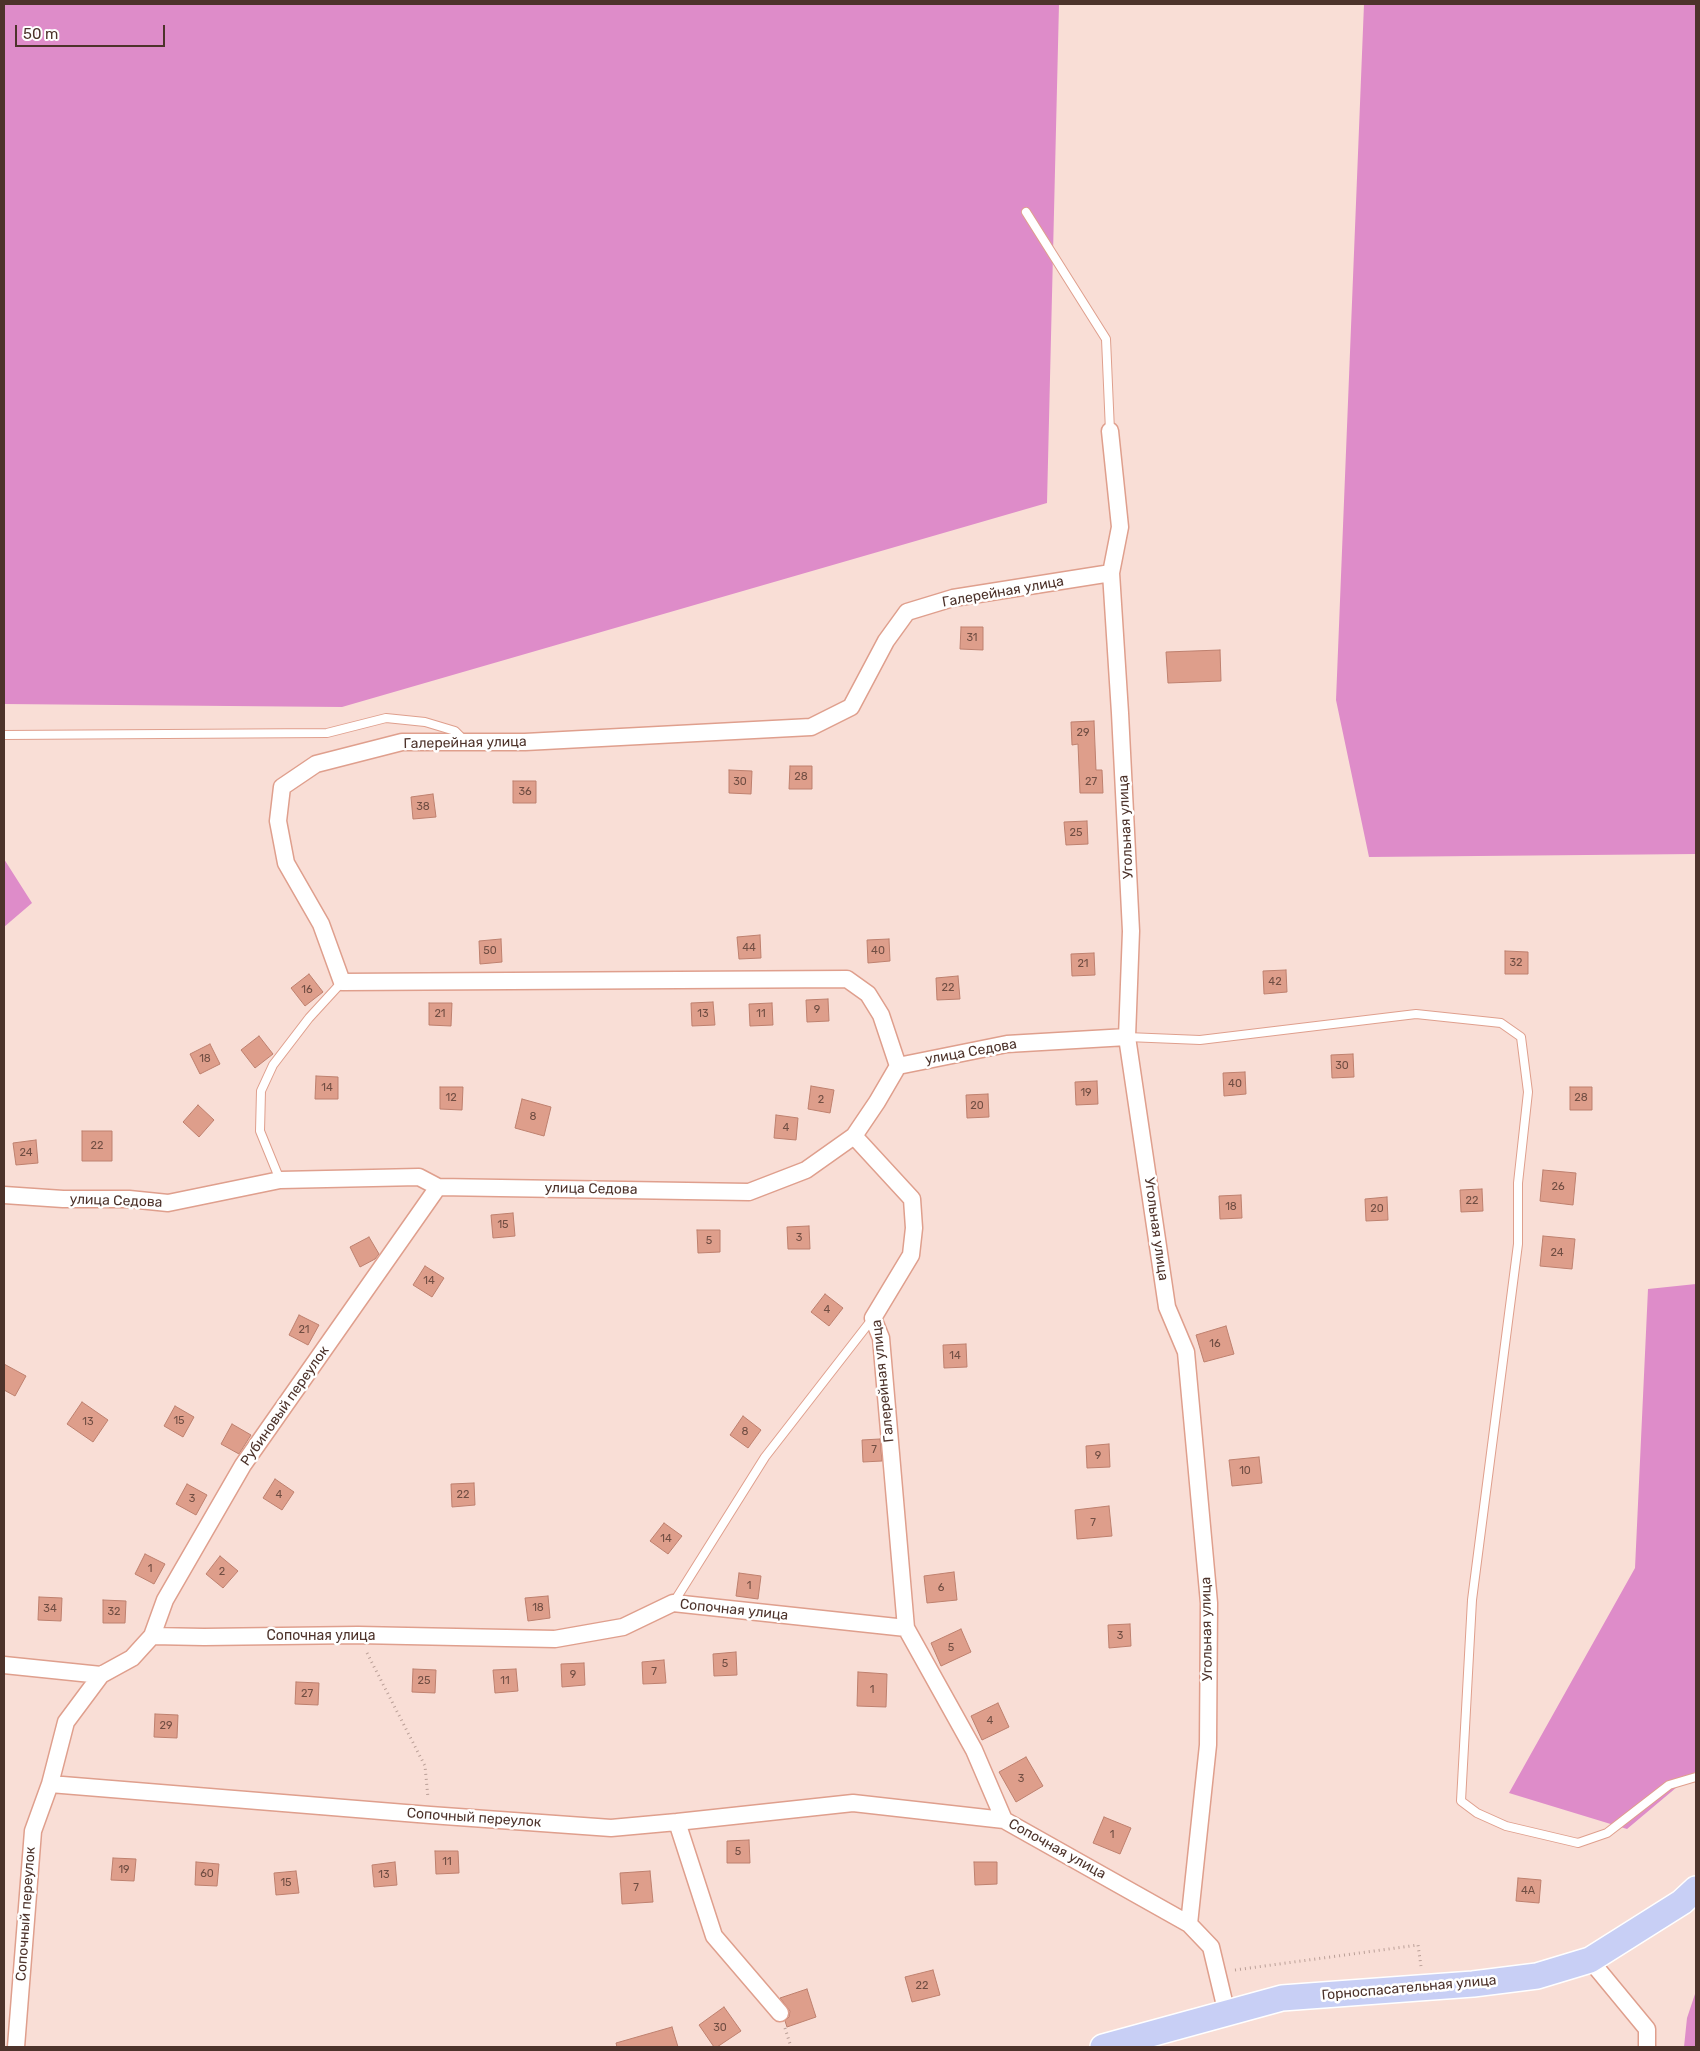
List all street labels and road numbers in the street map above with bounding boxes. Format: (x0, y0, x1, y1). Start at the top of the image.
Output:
street label: Галерейная улица (941, 573, 1065, 611)
street label: Галерейная улица (403, 734, 527, 752)
street label: Угольная улица (1115, 775, 1137, 879)
street label: улица Седова (924, 1036, 1018, 1068)
street label: Угольная улица (1140, 1176, 1172, 1282)
street label: улица Седова (544, 1180, 638, 1198)
street label: улица Седова (69, 1191, 163, 1211)
street label: Галерейная улица (868, 1319, 898, 1443)
street label: Рубиновый переулок (237, 1343, 333, 1469)
street label: Угольная улица (1198, 1577, 1216, 1681)
street label: Сопочная улица (679, 1596, 789, 1624)
street label: Сопочная улица (267, 1628, 375, 1644)
street label: Сопочный переулок (406, 1805, 542, 1831)
street label: Сопочная улица (1005, 1815, 1109, 1883)
street label: Сопочный переулок (13, 1846, 39, 1982)
street label: Горноспасательная улица (1321, 1972, 1497, 2004)

